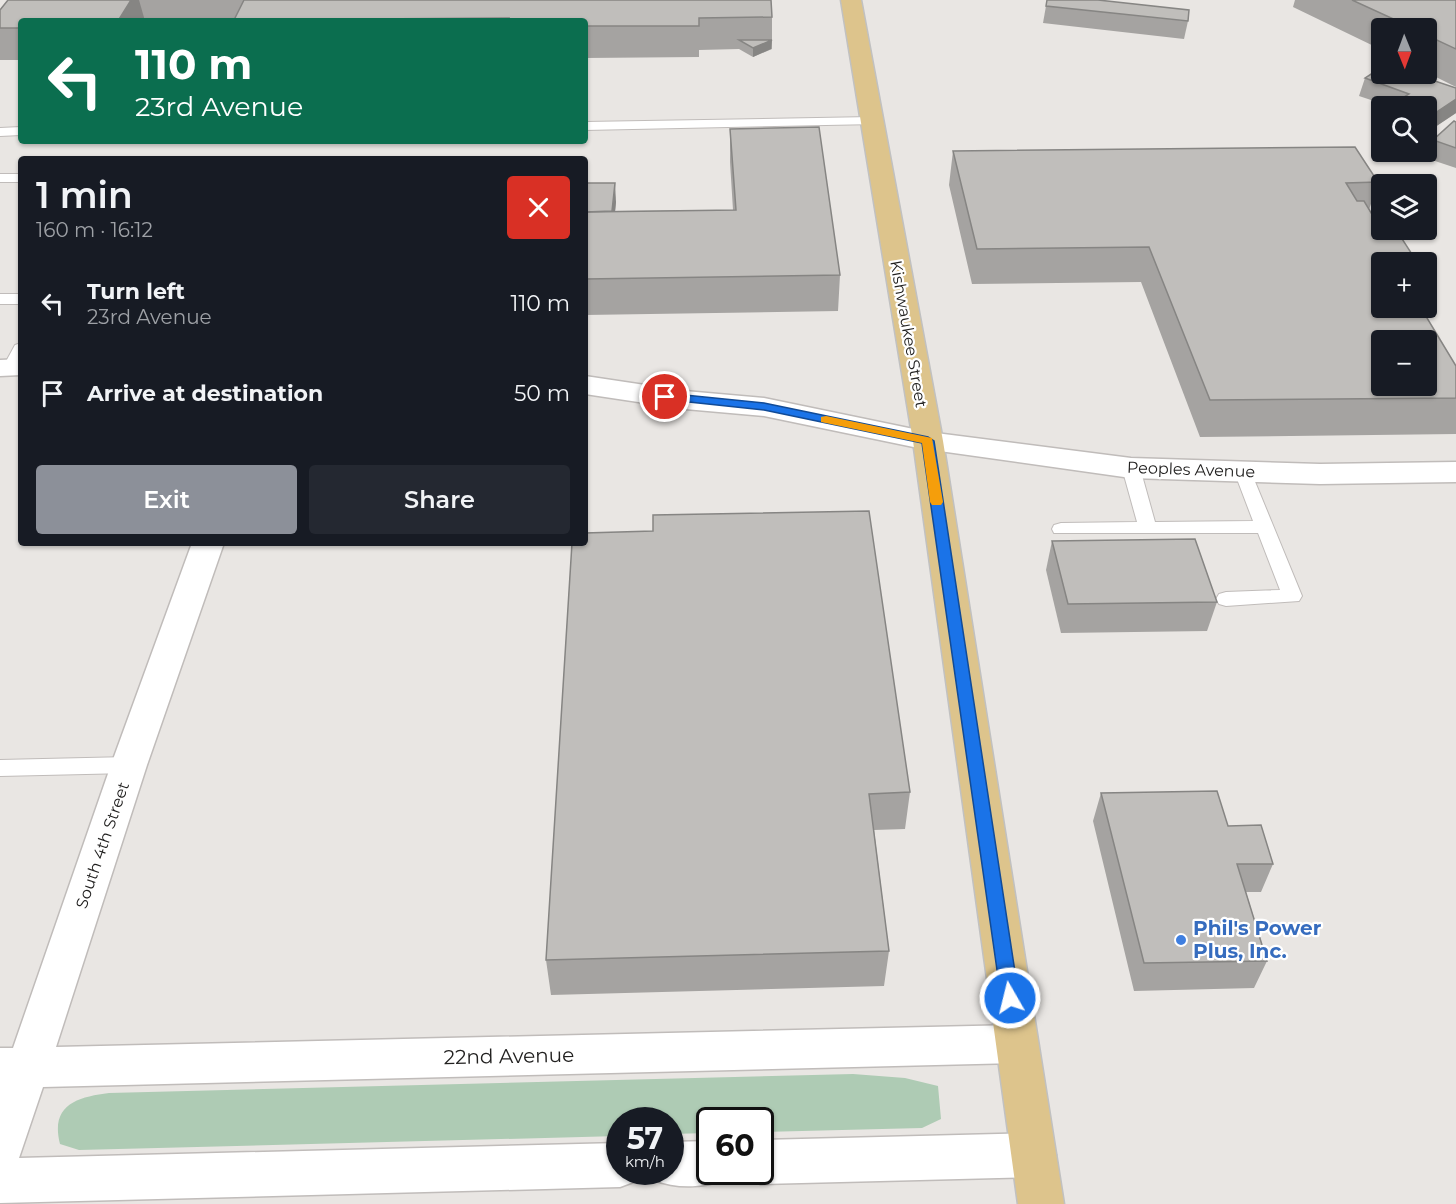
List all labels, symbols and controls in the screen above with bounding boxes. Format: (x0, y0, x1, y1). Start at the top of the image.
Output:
north arrow (1371, 18, 1437, 84)
map controls (1371, 18, 1437, 396)
text: 110 m (135, 38, 252, 90)
icon: left (36, 42, 114, 120)
text: 23rd Avenue (135, 90, 303, 123)
button: search (1371, 96, 1437, 162)
text: 1 min (36, 173, 133, 217)
button: layers (1371, 174, 1437, 240)
button: close (507, 176, 570, 239)
text: 160 m · 16:12 (36, 218, 153, 242)
button: + (1371, 252, 1437, 318)
street label: Kishwaukee Street (886, 259, 931, 410)
text: Turn left (87, 278, 185, 305)
icon: left (36, 287, 69, 320)
text: 110 m (510, 290, 570, 317)
text: 23rd Avenue (87, 305, 212, 329)
button: − (1371, 330, 1437, 396)
pin (639, 371, 690, 422)
icon: arrive (36, 377, 69, 410)
text: Arrive at destination (87, 380, 323, 407)
text: 50 m (514, 380, 570, 407)
icon: arrive (648, 380, 681, 413)
street label: Peoples Avenue (1127, 458, 1255, 481)
button: Exit (36, 465, 297, 534)
button: Share (309, 465, 570, 534)
street label: South 4th Street (72, 779, 133, 911)
place label: Phil's Power Plus, Inc. (1193, 916, 1322, 963)
marker: Phil's Power Plus, Inc. (1174, 933, 1188, 947)
position arrow (978, 966, 1042, 1030)
street label: 22nd Avenue (444, 1043, 574, 1069)
speed limit sign: 60 (696, 1107, 774, 1185)
text: 57 (627, 1120, 663, 1157)
text: km/h (625, 1152, 665, 1171)

